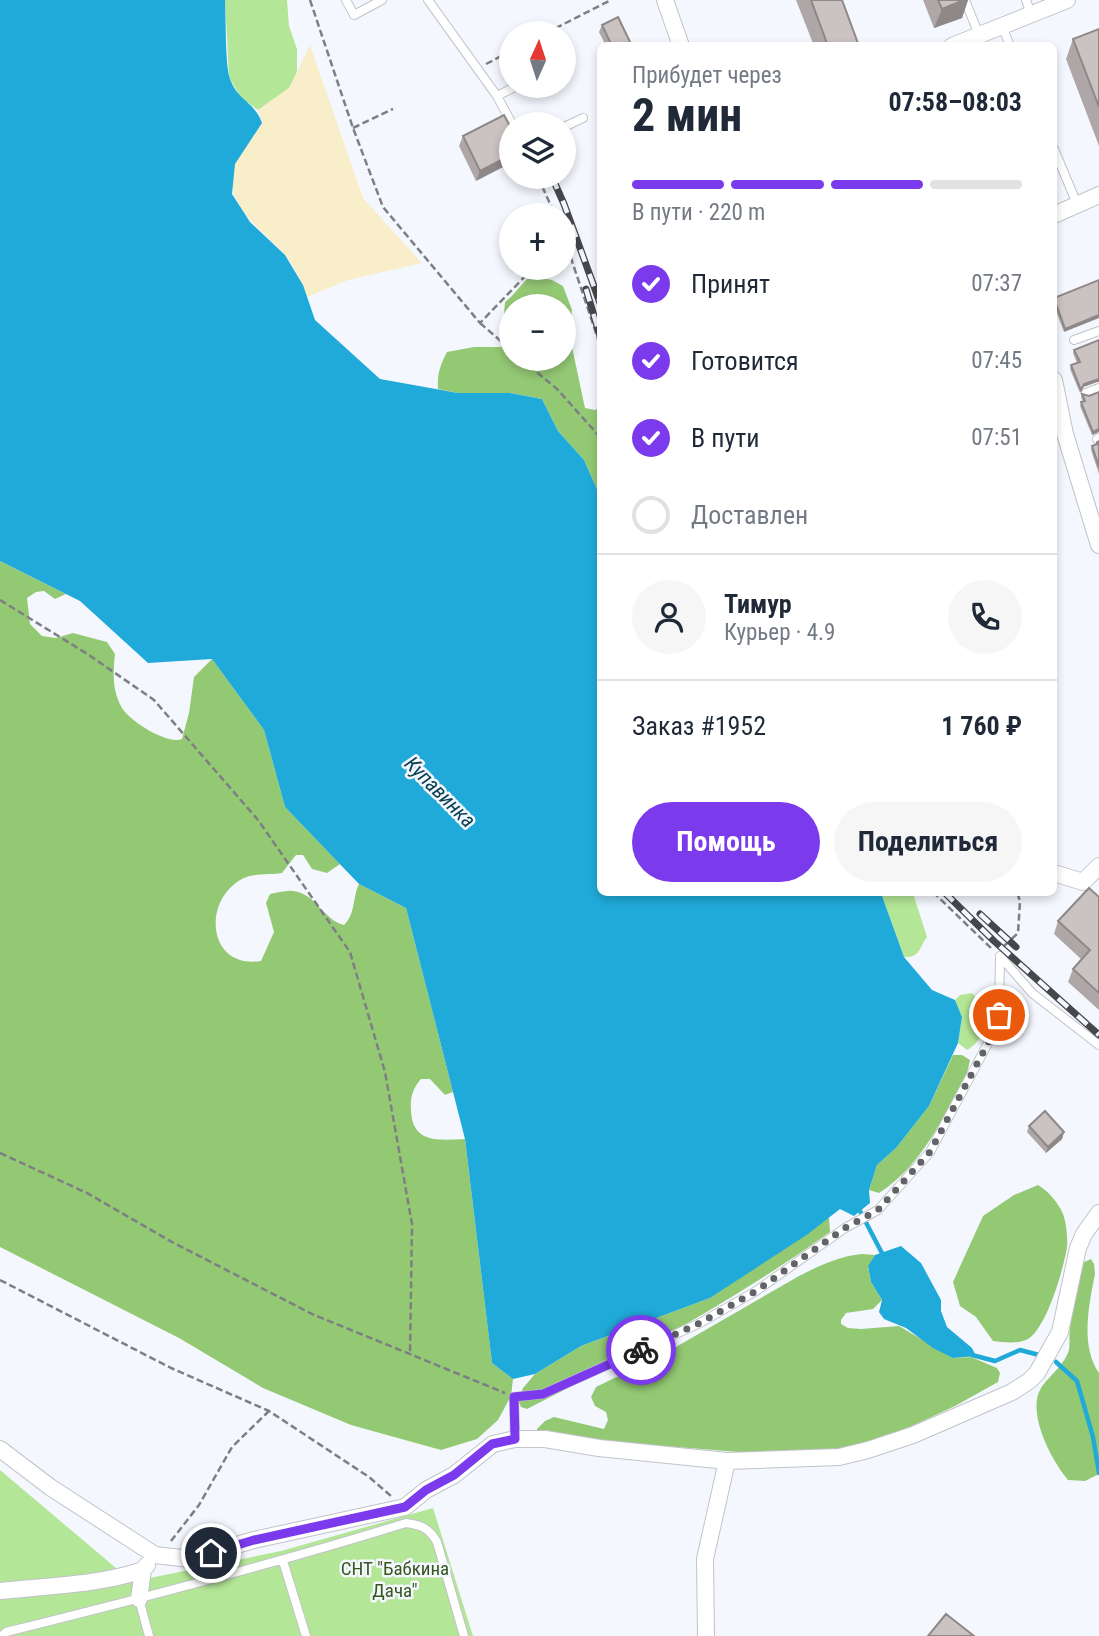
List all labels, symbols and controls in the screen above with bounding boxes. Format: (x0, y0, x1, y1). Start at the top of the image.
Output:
north arrow (499, 21, 576, 98)
map controls (499, 21, 576, 371)
text: Прибудет через (632, 62, 782, 89)
text: 07:58–08:03 (888, 87, 1022, 117)
text: 2 мин (632, 88, 742, 142)
button: layers (499, 112, 576, 189)
text: В пути · 220 m (632, 199, 765, 226)
button: + (499, 203, 576, 280)
icon: check (632, 265, 670, 303)
text: Принят (691, 269, 770, 299)
text: 07:37 (971, 270, 1022, 297)
button: − (499, 294, 576, 371)
icon: check (632, 342, 670, 380)
text: Готовится (691, 346, 799, 376)
text: 07:45 (971, 347, 1022, 374)
icon: check (632, 419, 670, 457)
text: В пути (691, 423, 760, 453)
text: 07:51 (971, 424, 1022, 451)
text: Доставлен (691, 500, 808, 530)
button: person (632, 580, 706, 654)
button: phone (948, 580, 1022, 654)
text: Тимур (724, 589, 792, 619)
text: Курьер · 4.9 (724, 619, 835, 646)
text: Заказ #1952 (632, 711, 766, 741)
text: 1 760 ₽ (941, 711, 1022, 741)
water label: Купавинка (400, 752, 480, 832)
button: Помощь (632, 802, 820, 882)
button: Поделиться (834, 802, 1022, 882)
pin (969, 985, 1029, 1045)
icon: bag (980, 996, 1018, 1034)
courier (606, 1315, 676, 1385)
icon: bike (622, 1331, 660, 1369)
pin (181, 1523, 241, 1583)
icon: home (192, 1534, 230, 1572)
park label: СНТ "Бабкина Дача" (341, 1557, 449, 1602)

